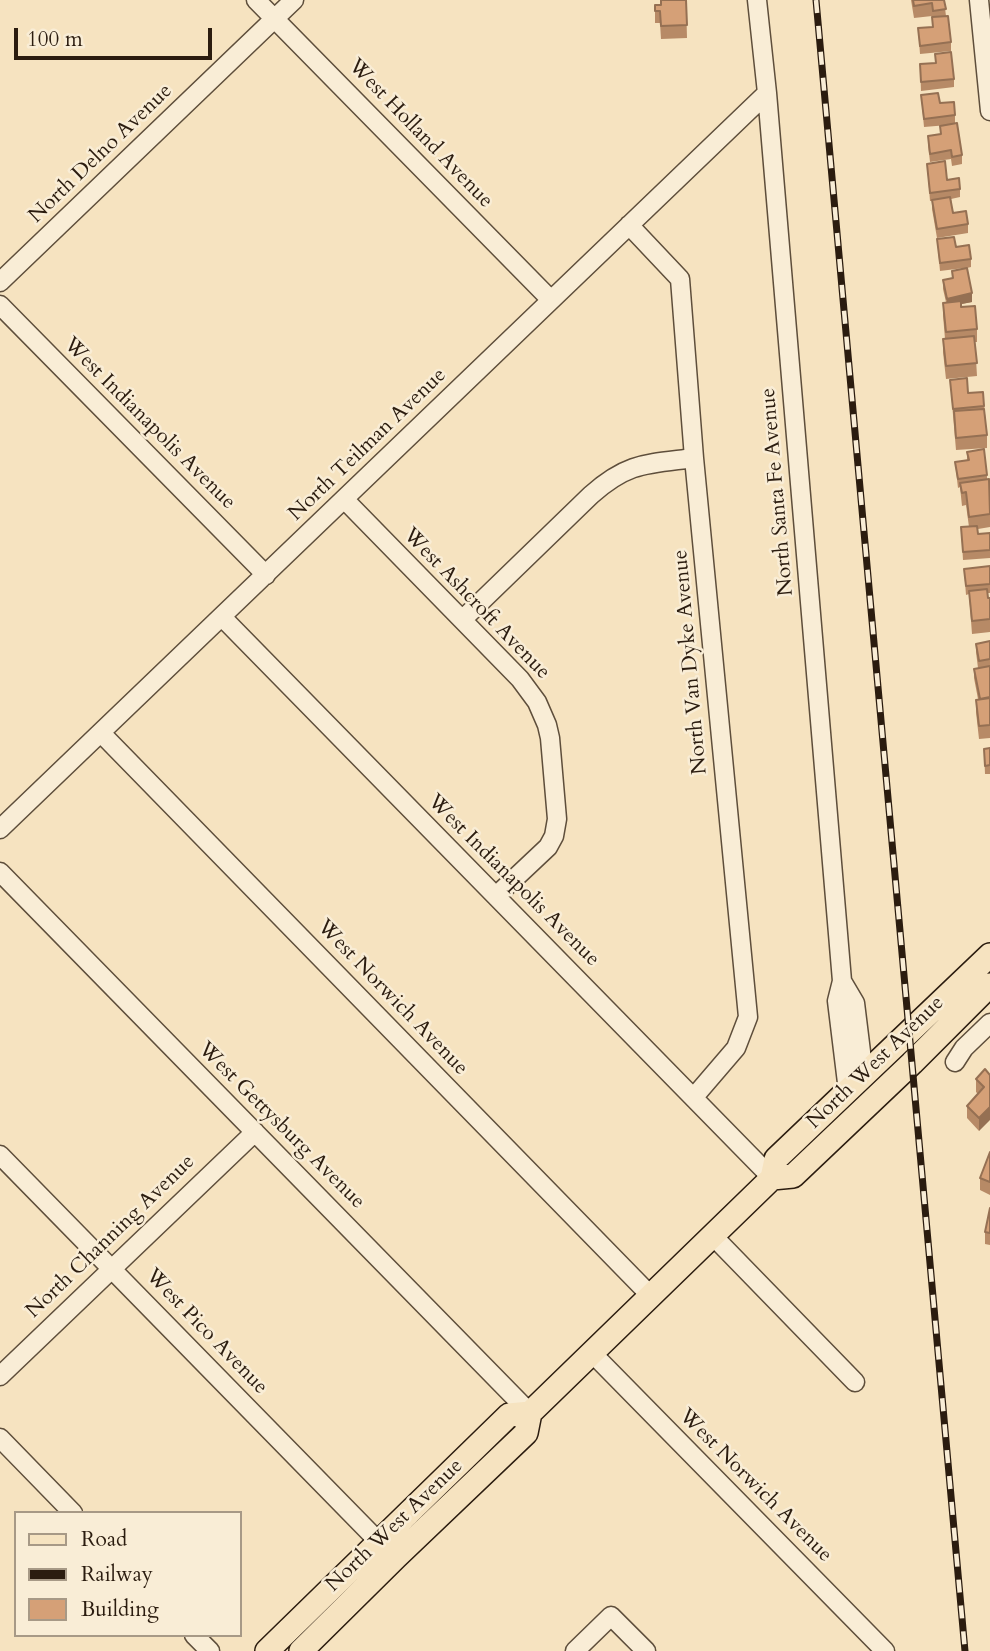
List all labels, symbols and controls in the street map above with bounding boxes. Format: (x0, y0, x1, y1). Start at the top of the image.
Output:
scale bar (18, 14, 215, 58)
text: 100 m (27, 25, 83, 54)
street label: West Holland Avenue (342, 54, 498, 214)
street label: North Delno Avenue (24, 79, 178, 229)
street label: West Indianapolis Avenue (58, 333, 240, 515)
street label: North Teilman Avenue (284, 363, 452, 527)
street label: North Santa Fe Avenue (756, 387, 800, 597)
street label: West Ashcroft Avenue (397, 523, 555, 685)
street label: North Van Dyke Avenue (669, 549, 713, 775)
street label: West Indianapolis Avenue (422, 790, 604, 972)
street label: West Norwich Avenue (311, 915, 473, 1081)
street label: North West Avenue (802, 991, 950, 1135)
street label: West Gettysburg Avenue (192, 1037, 370, 1215)
street label: North Channing Avenue (21, 1150, 201, 1324)
street label: West Pico Avenue (140, 1264, 272, 1400)
street label: West Norwich Avenue (673, 1404, 837, 1568)
street label: North West Avenue (321, 1454, 469, 1598)
legend (14, 1511, 242, 1637)
text: Road (81, 1525, 127, 1554)
text: Railway (81, 1560, 153, 1589)
text: Building (81, 1595, 159, 1624)

